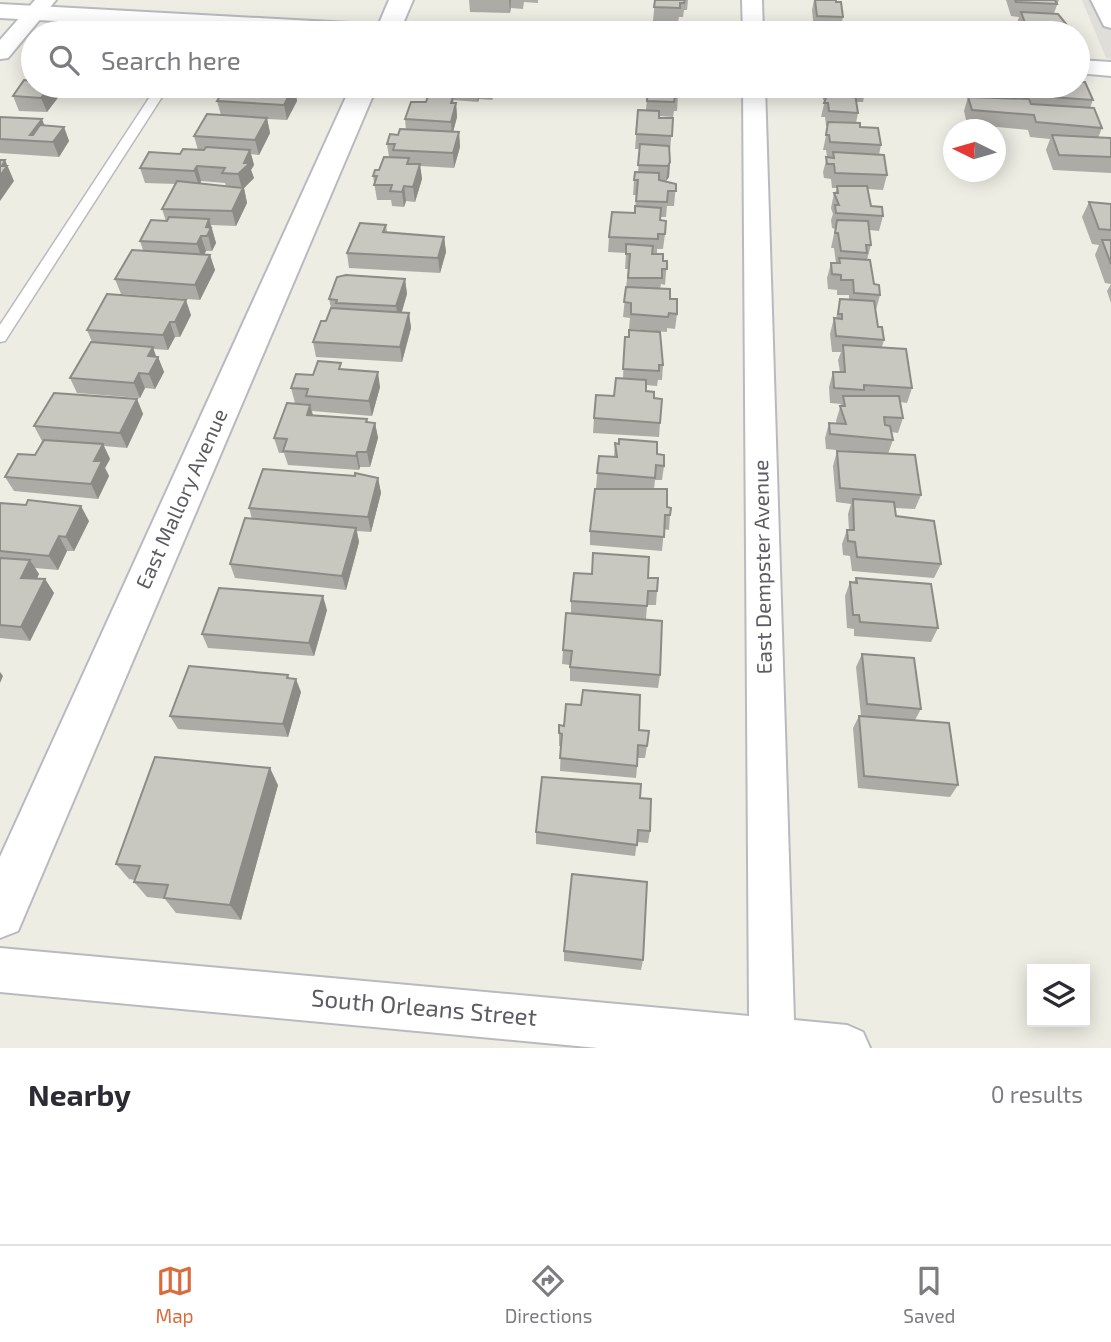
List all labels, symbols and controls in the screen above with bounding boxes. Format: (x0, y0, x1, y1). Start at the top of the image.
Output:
search box (21, 21, 1090, 98)
icon: search (45, 41, 83, 79)
text: Search here (101, 44, 241, 75)
north arrow (943, 119, 1006, 182)
street label: East Mallory Avenue (130, 404, 232, 592)
street label: East Dempster Avenue (747, 459, 776, 675)
map controls (1027, 964, 1090, 1027)
button: layers (1027, 964, 1090, 1027)
street label: South Orleans Street (310, 982, 538, 1031)
text: Nearby (28, 1076, 131, 1112)
text: 0 results (991, 1080, 1083, 1108)
tab: Map (156, 1262, 194, 1327)
tab: Directions (505, 1262, 592, 1327)
tab: Saved (903, 1262, 955, 1327)

